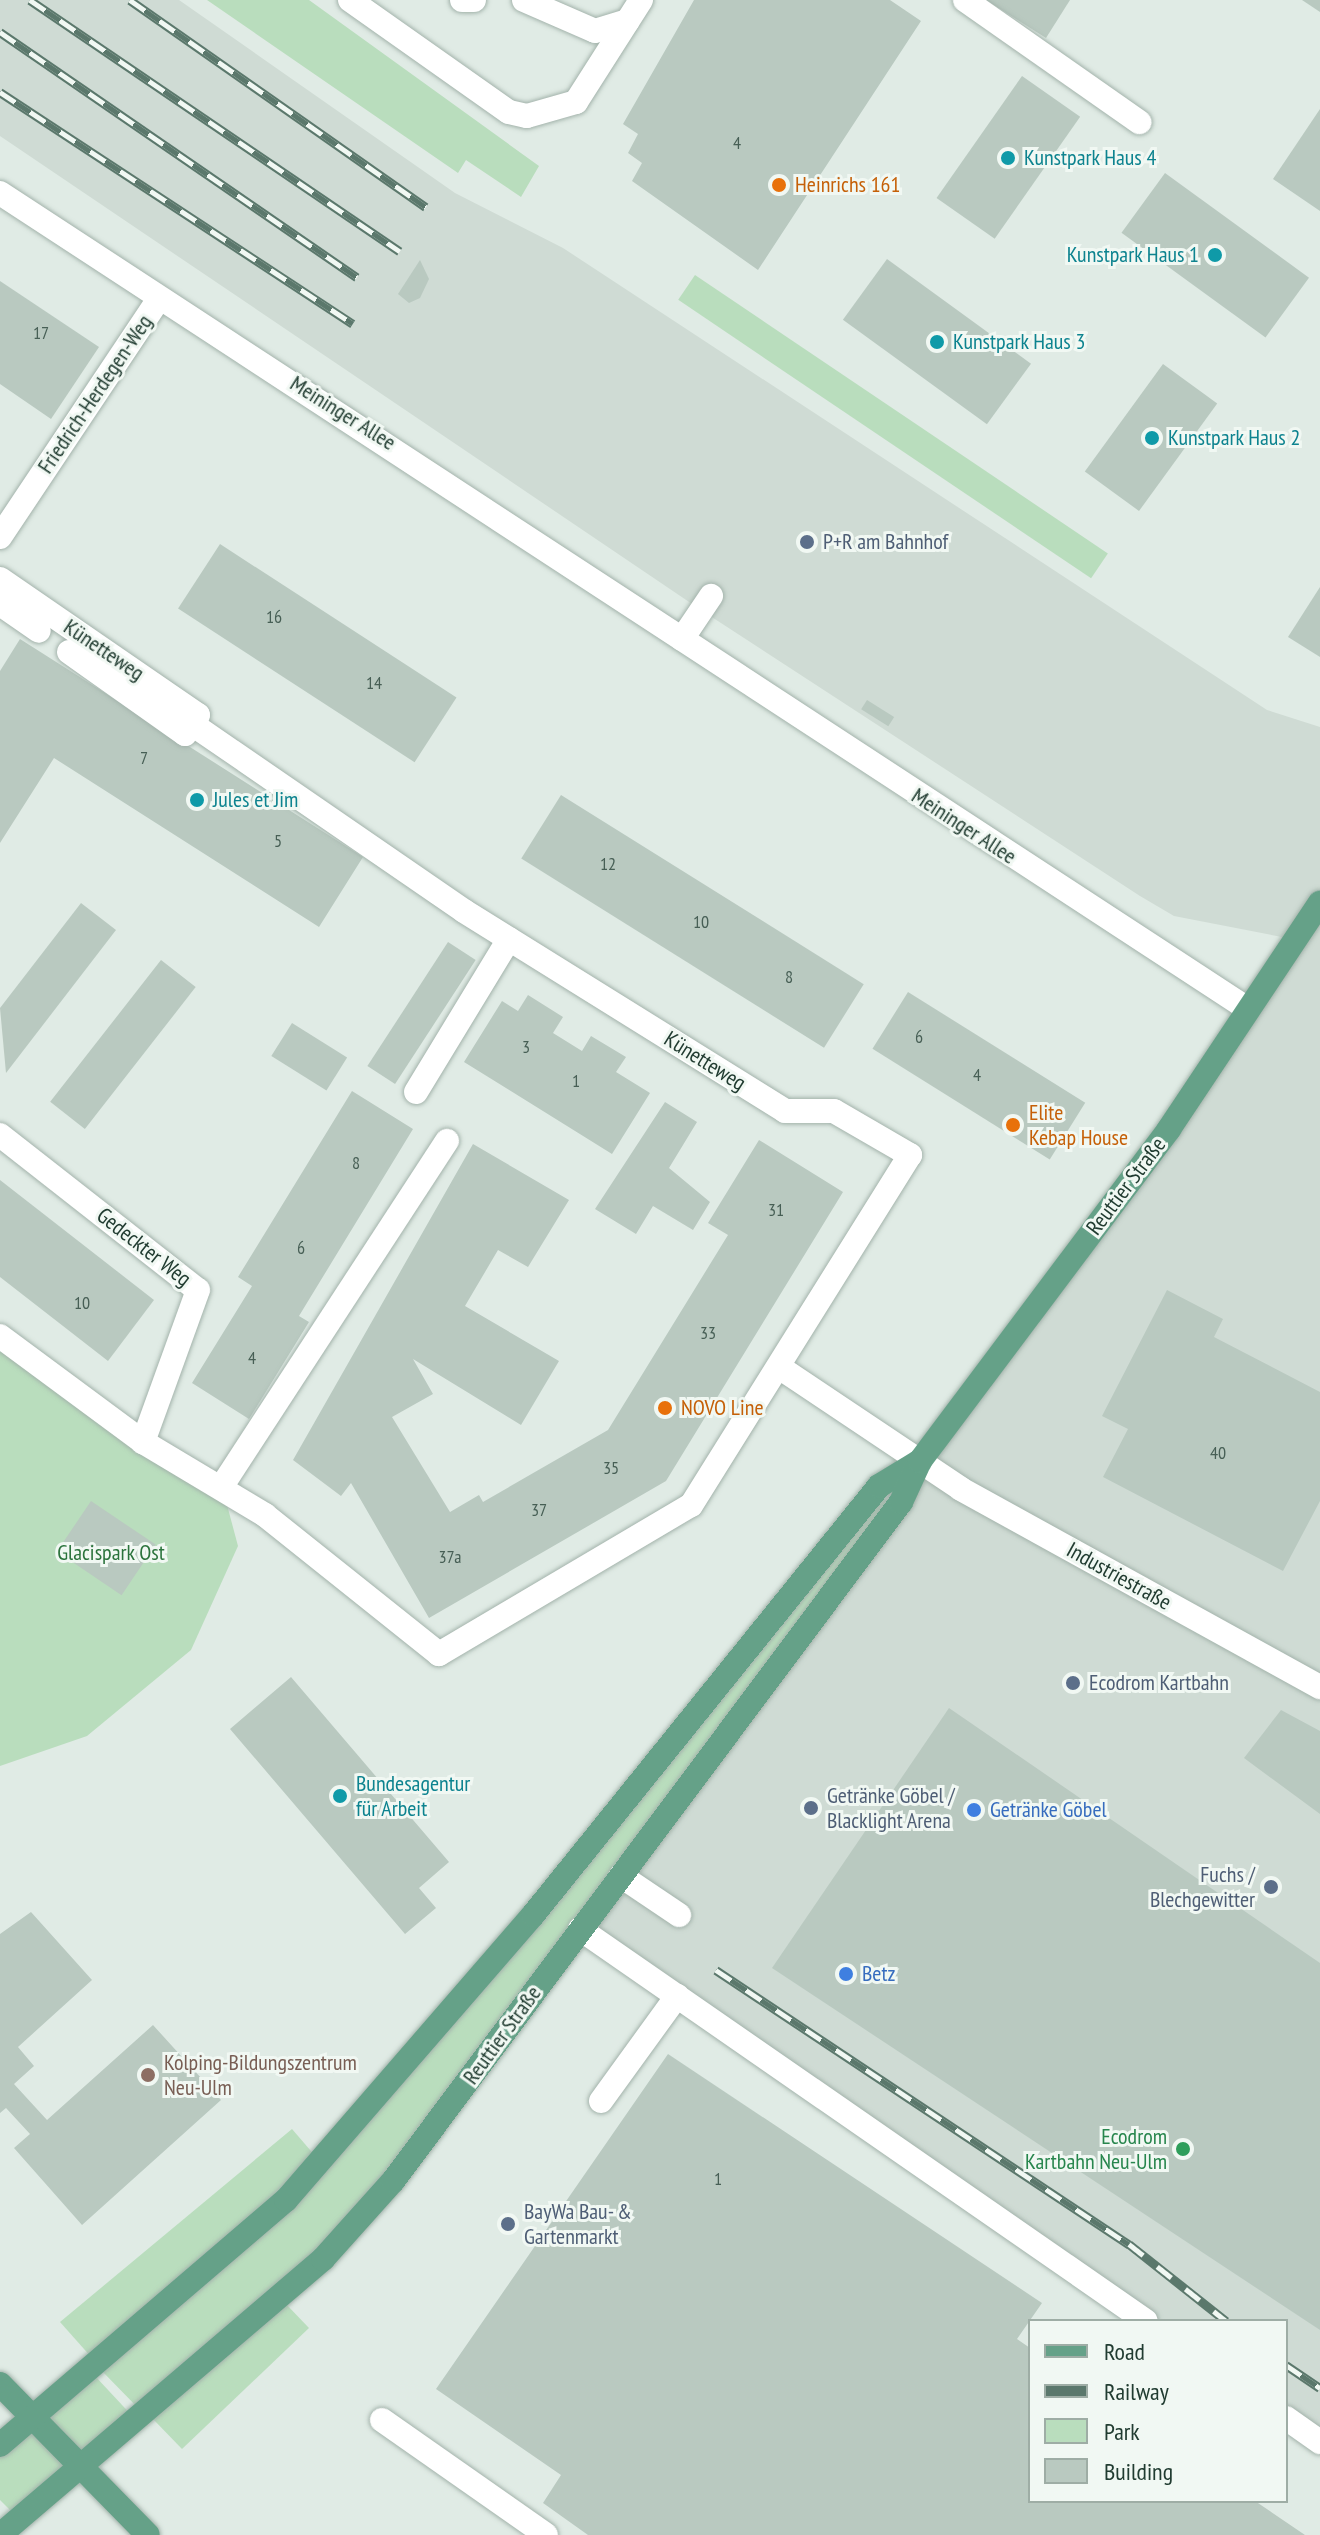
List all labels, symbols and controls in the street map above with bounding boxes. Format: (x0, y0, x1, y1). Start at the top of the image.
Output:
house number: 4 (733, 132, 741, 154)
place label: Kunstpark Haus 4 (1024, 145, 1157, 171)
marker: Kunstpark Haus 4 (999, 149, 1017, 167)
place label: Heinrichs 161 (795, 172, 900, 198)
marker: Heinrichs 161 (770, 176, 788, 194)
place label: Kunstpark Haus 1 (1066, 242, 1199, 268)
marker: Kunstpark Haus 1 (1206, 246, 1224, 264)
street label: Friedrich-Herdegen-Weg (32, 310, 158, 478)
house number: 17 (33, 322, 49, 344)
place label: Kunstpark Haus 3 (953, 329, 1086, 355)
marker: Kunstpark Haus 3 (928, 333, 946, 351)
street label: Meininger Allee (285, 370, 401, 456)
place label: Kunstpark Haus 2 (1168, 425, 1301, 451)
marker: Kunstpark Haus 2 (1143, 429, 1161, 447)
place label: P+R am Bahnhof (823, 529, 948, 555)
marker: P+R am Bahnhof (798, 533, 816, 551)
house number: 16 (266, 606, 282, 628)
street label: Künetteweg (59, 614, 149, 686)
house number: 14 (366, 672, 382, 694)
house number: 7 (140, 747, 148, 769)
street label: Meininger Allee (907, 782, 1021, 870)
place label: Jules et Jim (213, 787, 298, 813)
marker: Jules et Jim (188, 791, 206, 809)
house number: 5 (274, 830, 282, 852)
house number: 12 (600, 853, 616, 875)
house number: 10 (693, 911, 709, 933)
house number: 8 (785, 966, 793, 988)
street label: Künetteweg (659, 1026, 751, 1096)
house number: 6 (915, 1026, 923, 1048)
house number: 3 (522, 1036, 530, 1058)
house number: 4 (973, 1064, 981, 1086)
house number: 1 (572, 1070, 580, 1092)
place label: Elite Kebap House (1029, 1099, 1128, 1150)
marker: Elite Kebap House (1004, 1116, 1022, 1134)
street label: Reuttier Straße (1081, 1132, 1171, 1240)
house number: 8 (352, 1152, 360, 1174)
house number: 31 (768, 1199, 784, 1221)
street label: Gedeckter Weg (91, 1202, 197, 1292)
house number: 6 (297, 1237, 305, 1259)
house number: 10 (74, 1292, 90, 1314)
house number: 33 (700, 1322, 716, 1344)
house number: 4 (248, 1347, 256, 1369)
place label: NOVO Line (681, 1395, 763, 1421)
marker: NOVO Line (656, 1399, 674, 1417)
house number: 40 (1210, 1442, 1226, 1464)
house number: 35 (603, 1457, 619, 1479)
house number: 37 (531, 1499, 547, 1521)
street label: Industriestraße (1062, 1536, 1176, 1616)
park label: Glacispark Ost (57, 1540, 165, 1566)
house number: 37a (438, 1546, 462, 1568)
place label: Ecodrom Kartbahn (1089, 1670, 1229, 1696)
marker: Ecodrom Kartbahn (1064, 1674, 1082, 1692)
place label: Bundesagentur für Arbeit (356, 1770, 470, 1822)
place label: Getränke Göbel / Blacklight Arena (827, 1782, 955, 1834)
marker: Bundesagentur für Arbeit (331, 1787, 349, 1805)
place label: Getränke Göbel (990, 1797, 1107, 1823)
marker: Getränke Göbel / Blacklight Arena (802, 1799, 820, 1817)
marker: Getränke Göbel (965, 1801, 983, 1819)
place label: Fuchs / Blechgewitter (1150, 1861, 1255, 1912)
marker: Fuchs / Blechgewitter (1262, 1878, 1280, 1896)
place label: Betz (862, 1961, 895, 1987)
marker: Betz (837, 1965, 855, 1983)
street label: Reuttier Straße (457, 1981, 547, 2089)
place label: Kolping-Bildungszentrum Neu-Ulm (164, 2049, 357, 2100)
marker: Kolping-Bildungszentrum Neu-Ulm (139, 2066, 157, 2084)
place label: Ecodrom Kartbahn Neu-Ulm (1025, 2123, 1167, 2174)
marker: Ecodrom Kartbahn Neu-Ulm (1174, 2140, 1192, 2158)
house number: 1 (714, 2168, 722, 2190)
place label: BayWa Bau- & Gartenmarkt (524, 2198, 633, 2250)
marker: BayWa Bau- & Gartenmarkt (499, 2215, 517, 2233)
legend (1028, 2319, 1288, 2503)
text: Road (1104, 2336, 1145, 2367)
text: Railway (1104, 2376, 1169, 2407)
text: Park (1104, 2416, 1140, 2447)
text: Building (1104, 2456, 1173, 2487)

